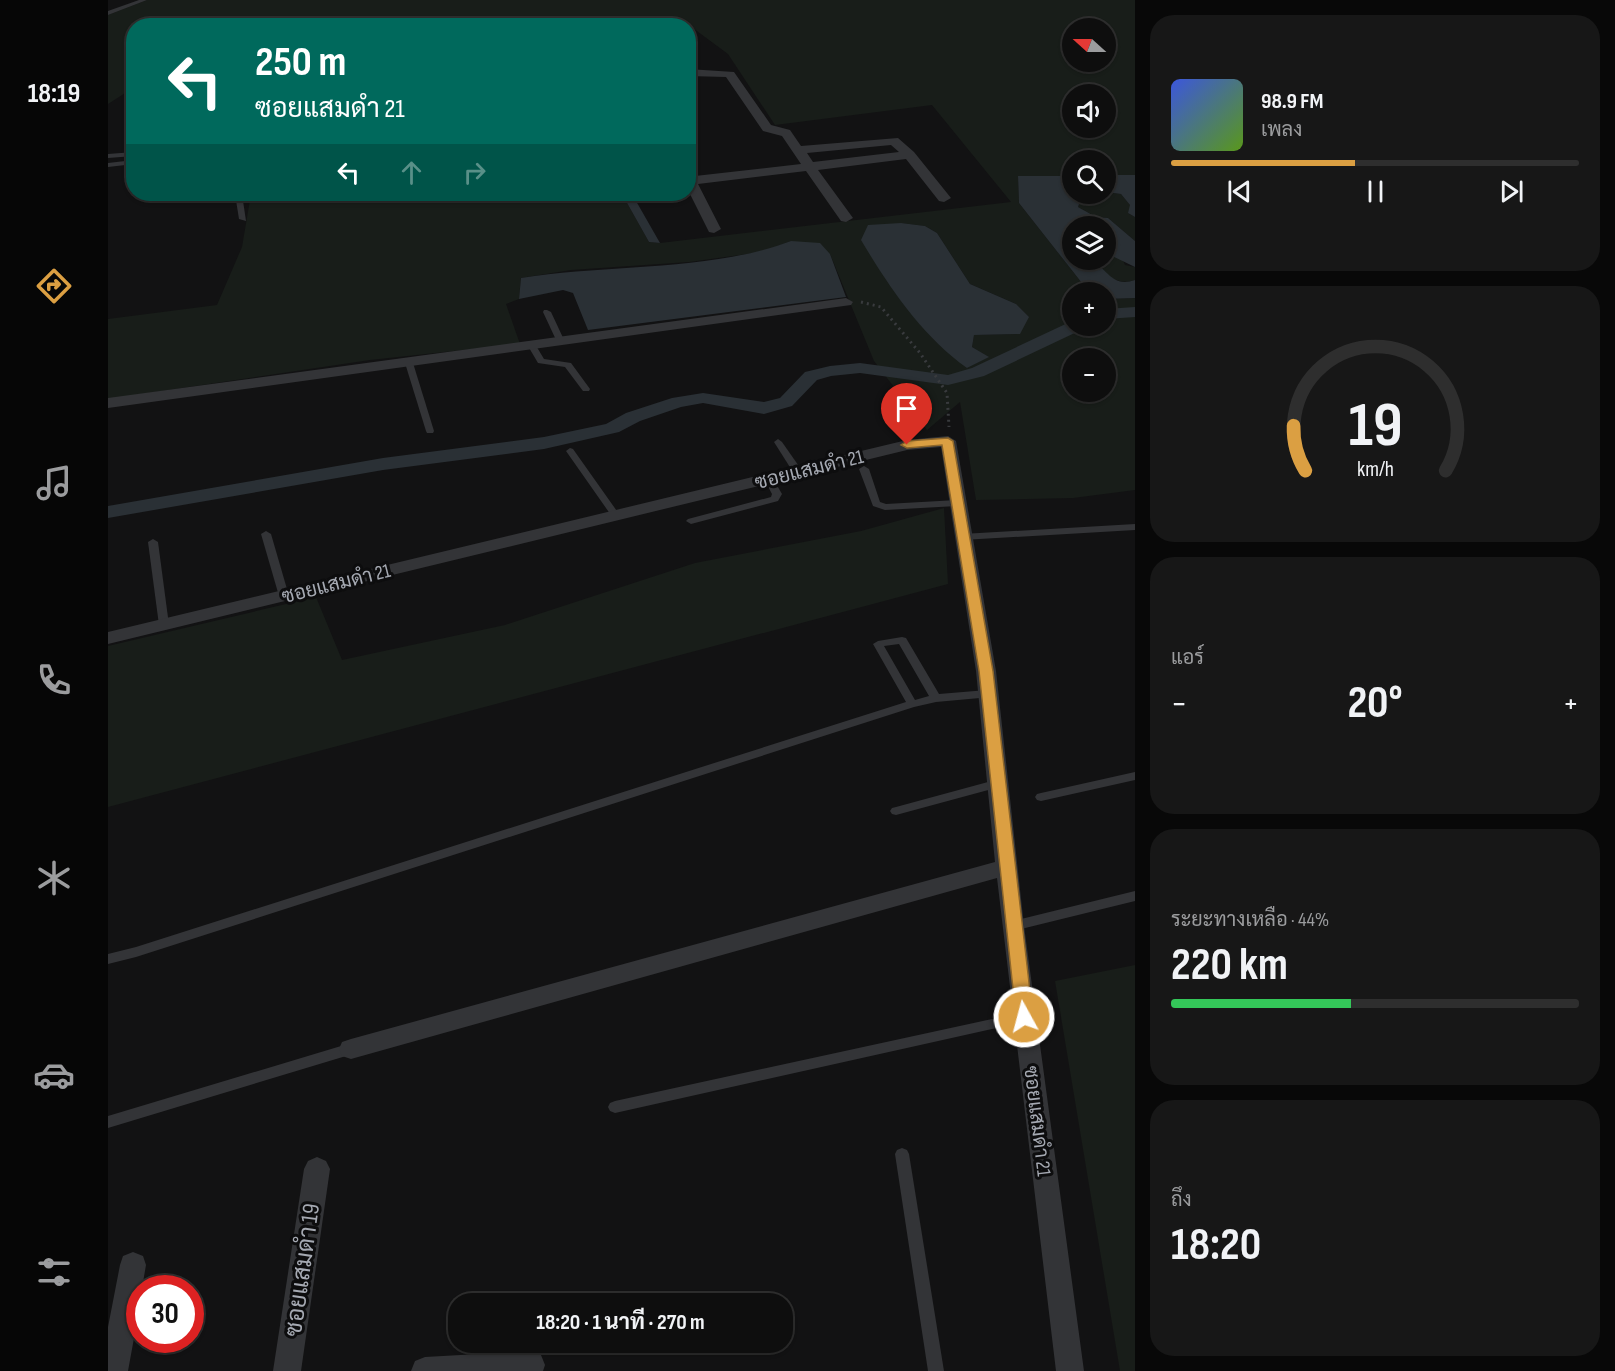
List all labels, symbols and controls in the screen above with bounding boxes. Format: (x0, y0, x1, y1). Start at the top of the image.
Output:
north arrow (1062, 18, 1116, 72)
map controls (1062, 18, 1116, 402)
text: 250 m (255, 37, 346, 88)
icon: left (156, 42, 234, 120)
text: 18:19 (28, 78, 80, 110)
button: sound (1062, 84, 1116, 138)
text: 98.9 FM (1261, 88, 1323, 115)
text: ซอยแสมดำ 21 (255, 93, 405, 125)
text: เพลง (1261, 118, 1302, 142)
button: search (1062, 150, 1116, 204)
icon: left (332, 156, 365, 189)
icon: ahead (395, 156, 428, 189)
icon: right (458, 156, 491, 189)
icon: previous (1223, 175, 1256, 208)
icon: pause (1359, 175, 1392, 208)
icon: next (1495, 175, 1528, 208)
button: layers (1062, 216, 1116, 270)
icon: directions (33, 265, 75, 307)
button: + (1062, 282, 1116, 336)
button: − (1062, 348, 1116, 402)
pin (881, 383, 932, 445)
text: 19 (1348, 389, 1402, 464)
icon: arrive (890, 392, 923, 425)
street label: ซอยแสมดำ 21 (752, 444, 866, 495)
text: km/h (1356, 458, 1394, 483)
icon: music (33, 462, 75, 504)
street label: ซอยแสมดำ 21 (279, 558, 393, 609)
text: แอร์ (1171, 646, 1204, 670)
icon: phone (33, 659, 75, 701)
text: 20° (1347, 676, 1403, 731)
text: − (1171, 684, 1187, 724)
text: + (1563, 684, 1579, 724)
icon: climate (33, 857, 75, 899)
text: ระยะทางเหลือ · 44% (1171, 908, 1329, 932)
text: 220 km (1171, 938, 1288, 993)
position arrow (992, 985, 1056, 1049)
icon: car (33, 1054, 75, 1096)
street label: ซอยแสมดำ 21 (1018, 1064, 1057, 1178)
text: ถึง (1171, 1188, 1192, 1212)
street label: ซอยแสมดำ 19 (279, 1202, 326, 1338)
text: 18:20 (1171, 1218, 1261, 1273)
icon: filters (33, 1251, 75, 1293)
speed limit sign: 30 (126, 1275, 204, 1353)
text: 18:20 · 1 นาที · 270 m (536, 1309, 705, 1336)

